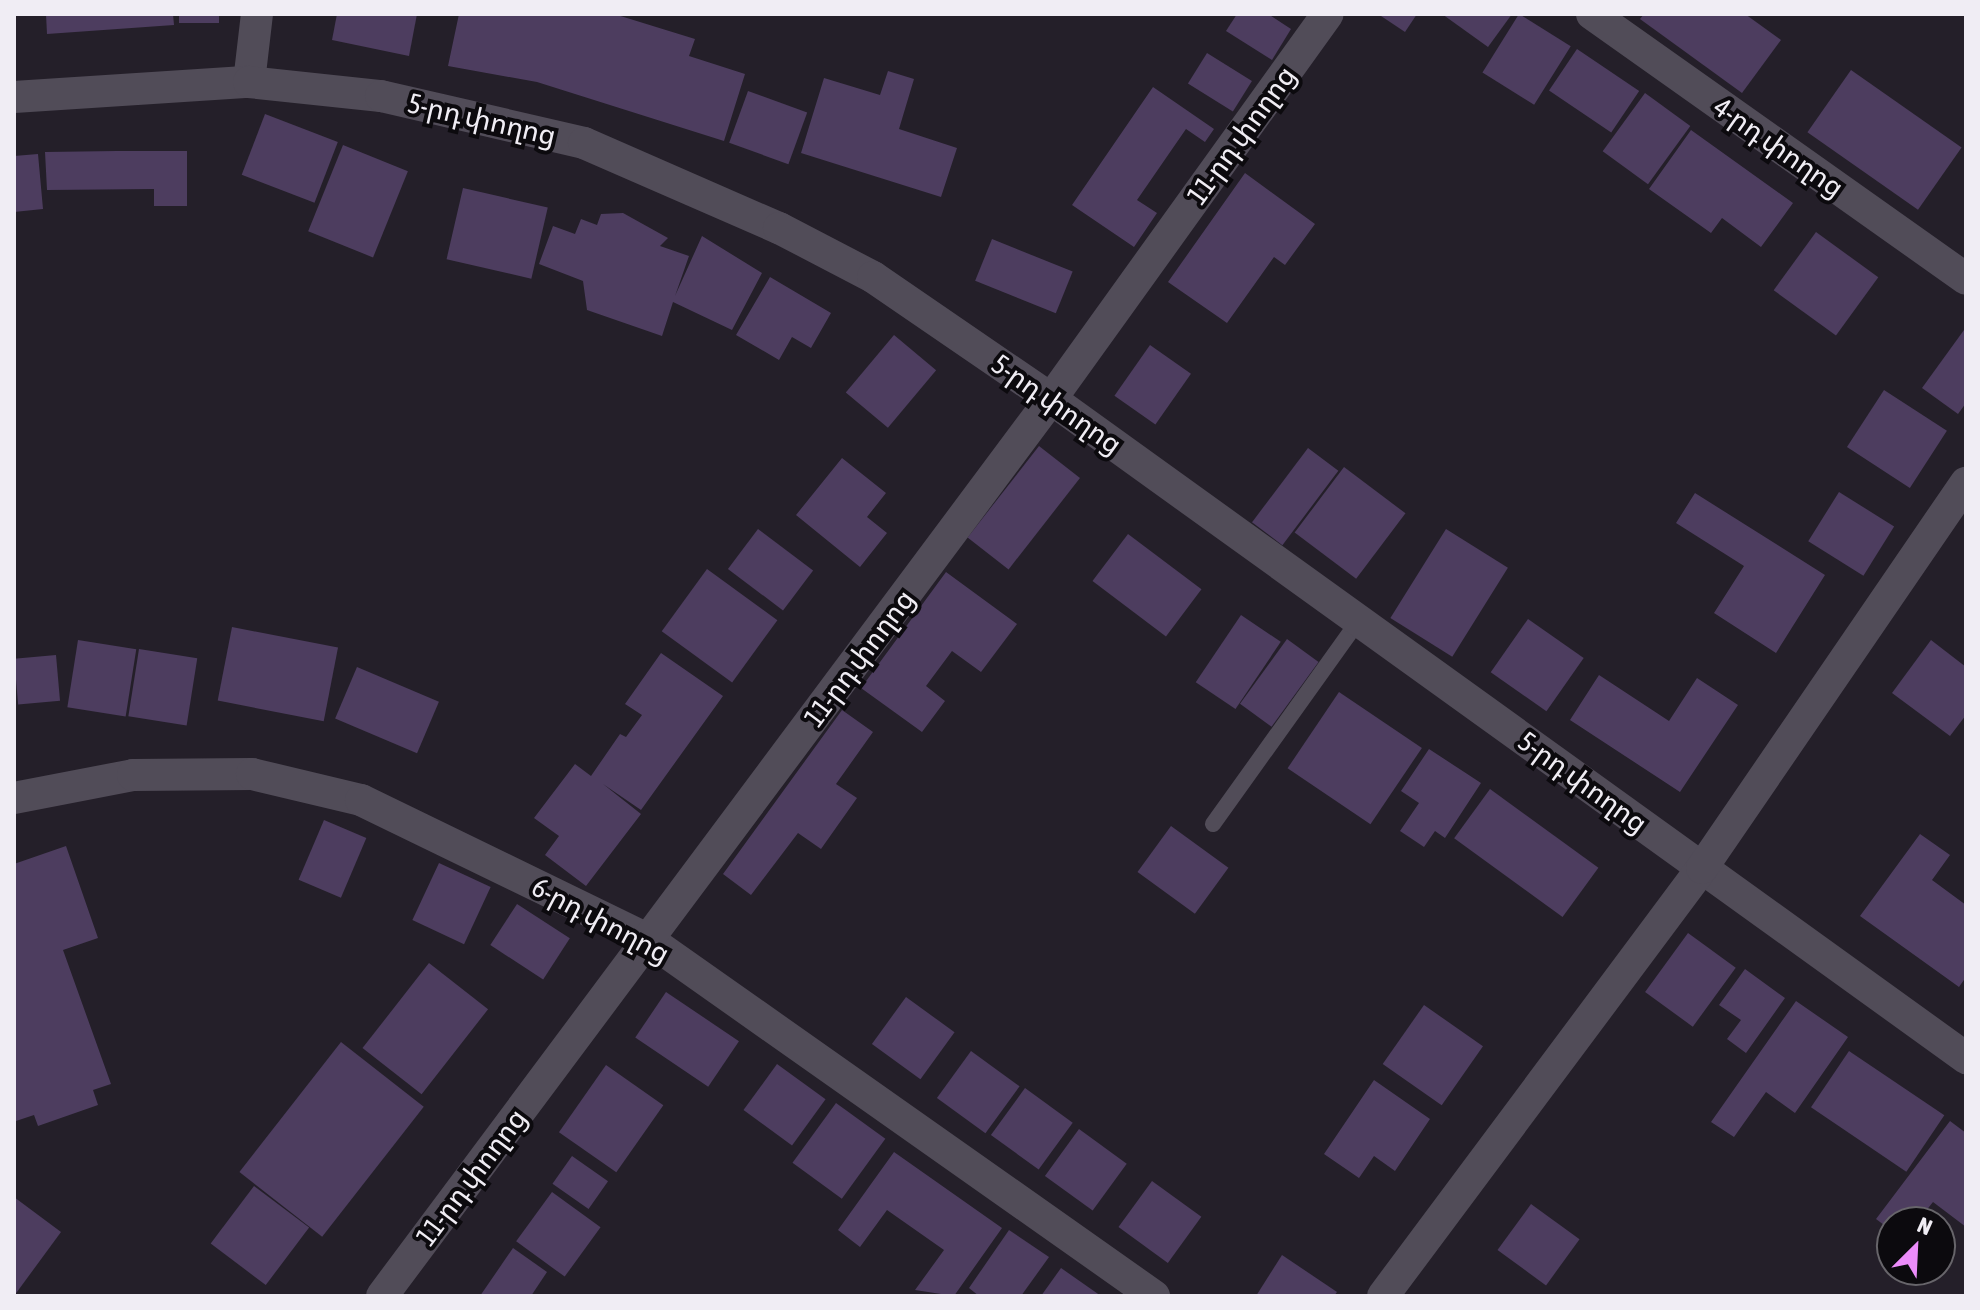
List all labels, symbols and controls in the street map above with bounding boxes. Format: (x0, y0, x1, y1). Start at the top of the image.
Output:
street label: 11-րդ փողոց (1180, 59, 1302, 211)
street label: 5-րդ փողոց (405, 86, 559, 152)
street label: 4-րդ փողոց (1708, 90, 1850, 204)
street label: 5-րդ փողոց (986, 347, 1128, 461)
street label: 11-րդ փողոց (797, 583, 921, 733)
street label: 5-րդ փողոց (1512, 724, 1654, 840)
street label: 6-րդ փողոց (526, 870, 676, 970)
street label: 11-րդ փողոց (409, 1102, 533, 1252)
north arrow (1876, 1206, 1956, 1286)
text: N (1914, 1211, 1936, 1240)

